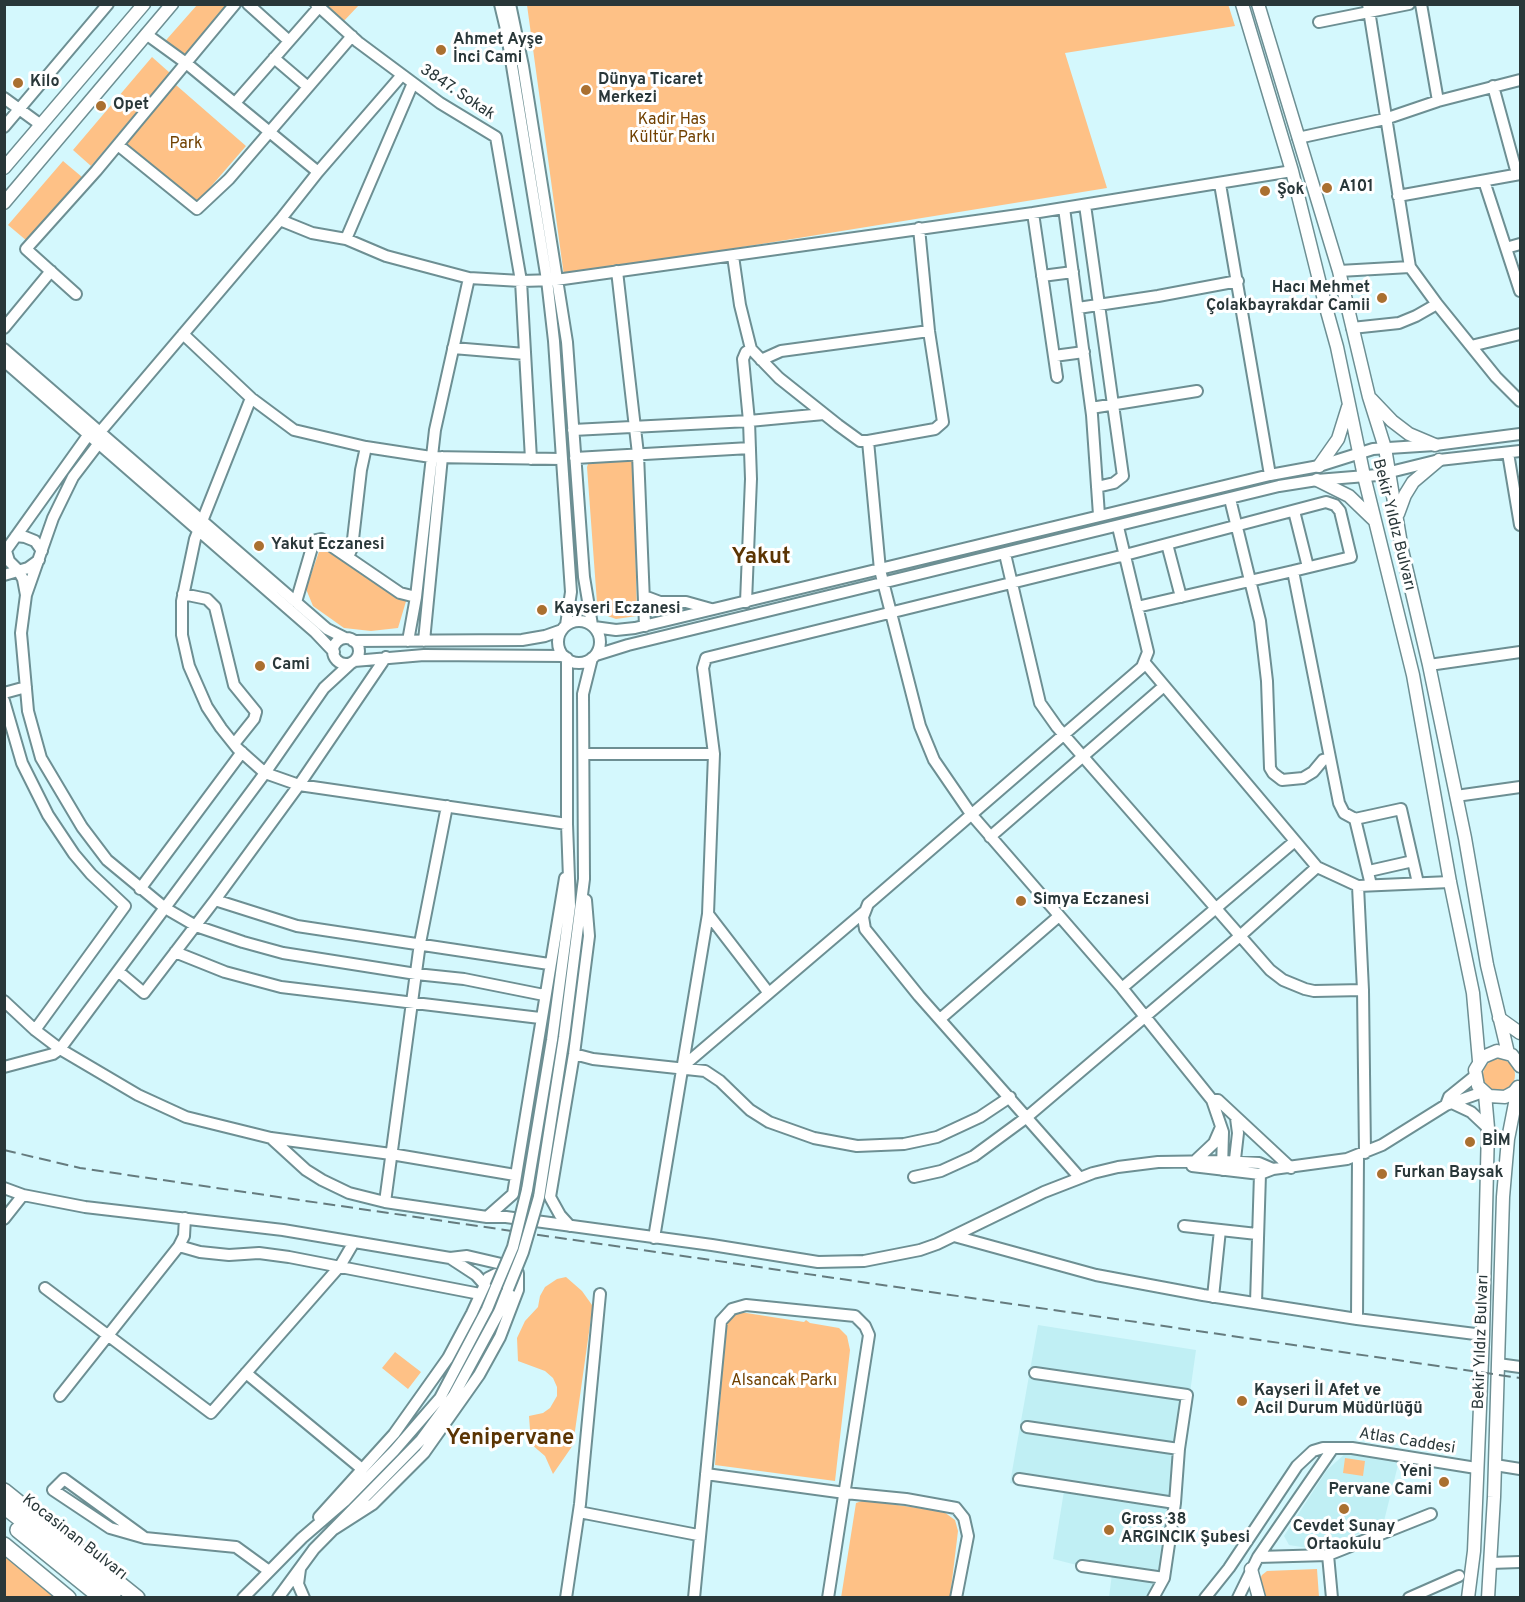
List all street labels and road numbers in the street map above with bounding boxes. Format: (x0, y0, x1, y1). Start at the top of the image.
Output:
street label: 3847. Sokak (416, 61, 498, 125)
street label: Bekir Yıldız Bulvarı (1367, 457, 1419, 593)
street label: Bekir Yıldız Bulvarı (1470, 1274, 1494, 1410)
street label: Atlas Caddesi (1357, 1425, 1457, 1459)
street label: Kocasinan Bulvarı (18, 1491, 130, 1585)

